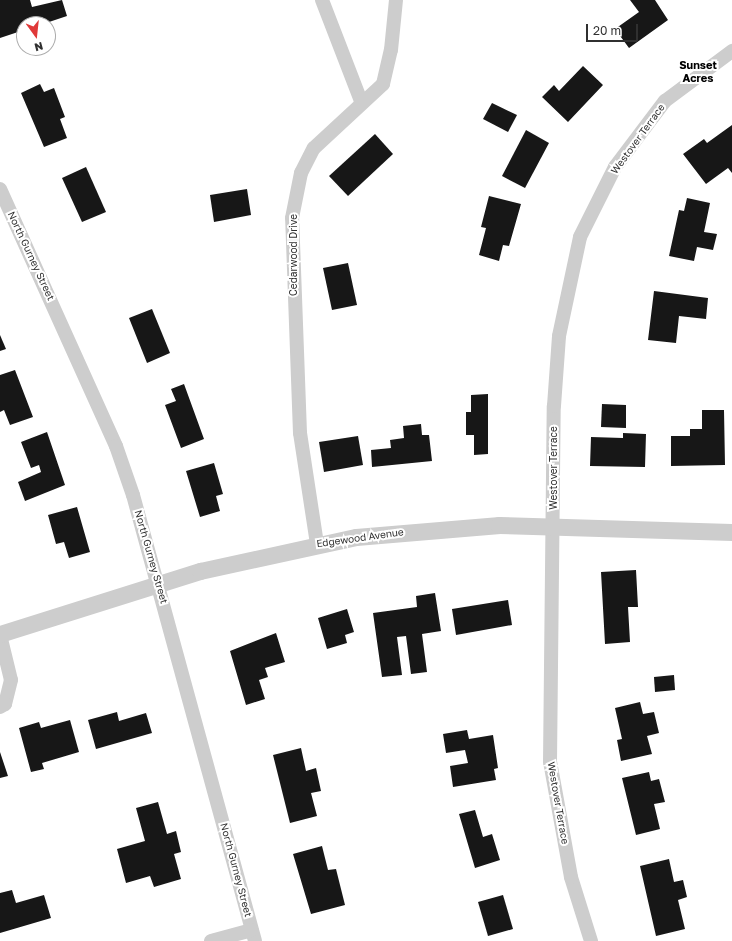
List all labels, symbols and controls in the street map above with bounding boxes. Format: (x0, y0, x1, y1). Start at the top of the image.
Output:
north arrow (16, 16, 56, 56)
scale bar (588, 16, 640, 42)
text: 20 m (593, 23, 621, 38)
text: N (33, 40, 45, 54)
district label: Sunset Acres (679, 59, 717, 85)
street label: Westover Terrace (609, 102, 667, 176)
street label: North Gurney Street (5, 210, 57, 302)
street label: Cedarwood Drive (288, 214, 300, 296)
street label: Westover Terrace (548, 426, 560, 510)
street label: North Gurney Street (132, 509, 170, 605)
street label: Edgewood Avenue (316, 526, 404, 550)
street label: Westover Terrace (545, 761, 571, 845)
street label: North Gurney Street (218, 822, 254, 918)

